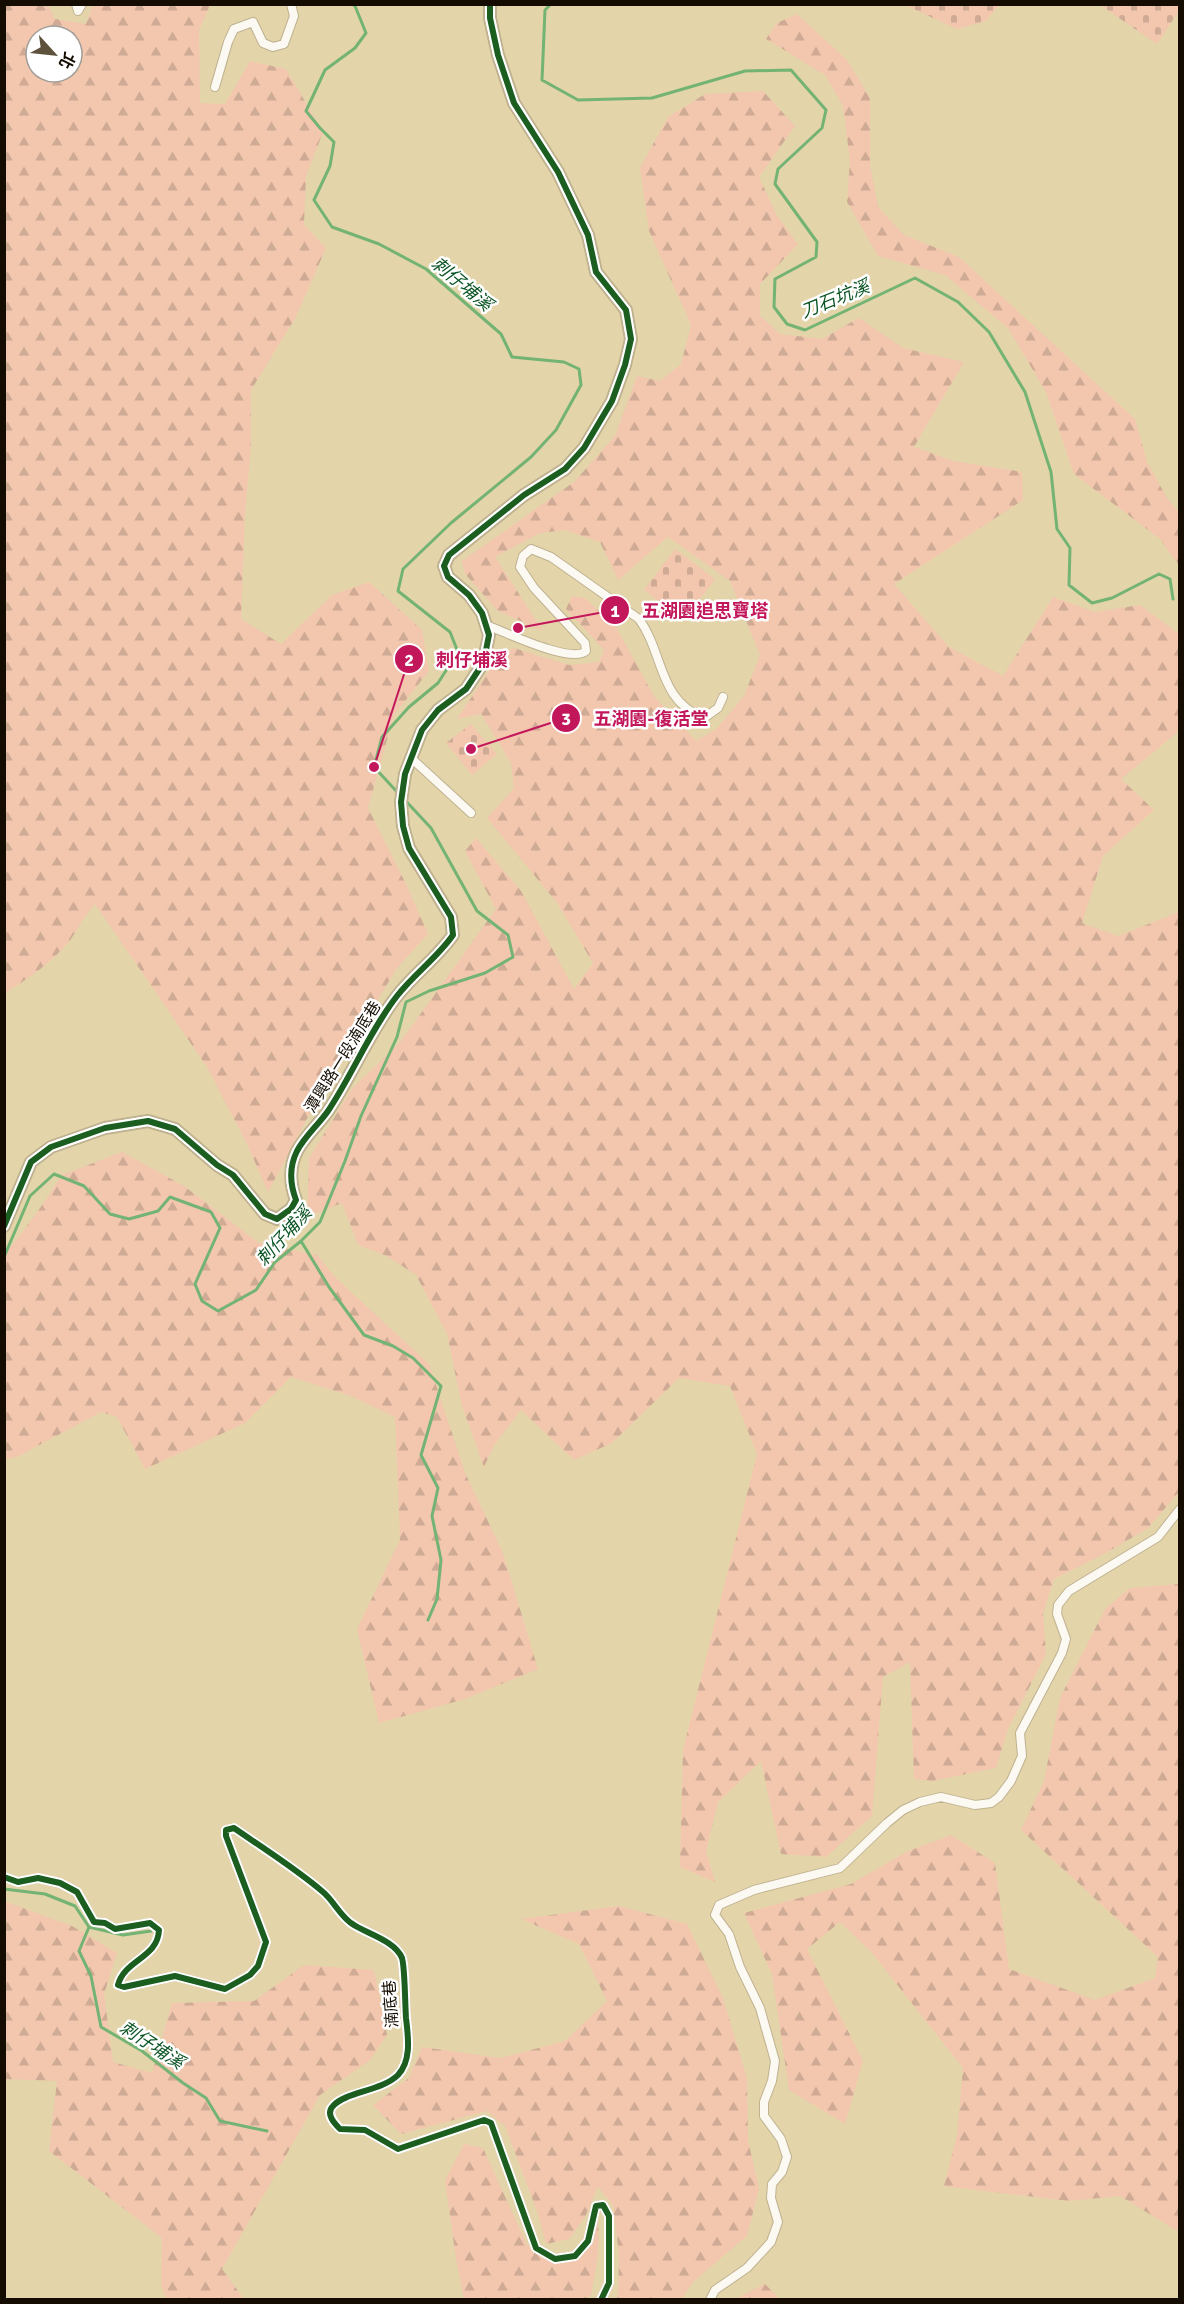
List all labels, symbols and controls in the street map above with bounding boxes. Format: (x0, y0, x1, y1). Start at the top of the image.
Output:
north arrow (24, 24, 84, 84)
text: 北 (54, 49, 79, 72)
water label: 刺仔埔溪 (427, 252, 499, 317)
water label: 刀石坑溪 (798, 274, 875, 323)
callout: 五湖園追思寶塔 (600, 592, 780, 628)
text: 1 (610, 600, 620, 622)
text: 五湖園追思寶塔 (642, 600, 768, 622)
callout: 刺仔埔溪 (394, 641, 520, 677)
text: 2 (404, 649, 414, 671)
text: 刺仔埔溪 (436, 649, 508, 671)
callout: 五湖園-復活堂 (551, 700, 720, 736)
text: 3 (561, 708, 571, 730)
text: 五湖園-復活堂 (594, 708, 708, 730)
street label: 潭興路一段湳底巷 (301, 997, 385, 1117)
water label: 刺仔埔溪 (252, 1200, 318, 1270)
street label: 湳底巷 (379, 1979, 403, 2029)
water label: 刺仔埔溪 (116, 2016, 191, 2075)

